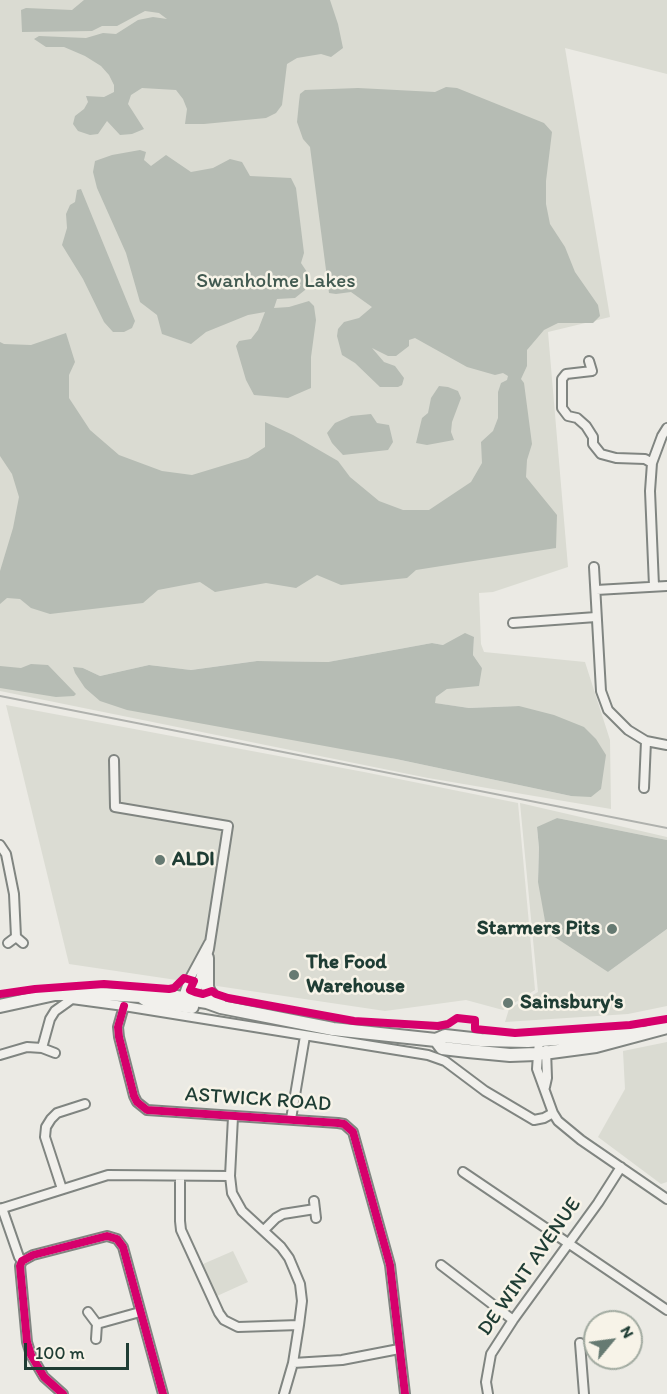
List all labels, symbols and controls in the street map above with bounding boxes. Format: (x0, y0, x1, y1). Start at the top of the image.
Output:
park label: Swanholme Lakes (196, 269, 356, 295)
place label: ALDI (172, 847, 215, 873)
marker: ALDI (153, 853, 167, 867)
place label: Starmers Pits (477, 916, 600, 942)
marker: Starmers Pits (605, 922, 619, 936)
place label: The Food Warehouse (306, 950, 405, 1000)
marker: The Food Warehouse (287, 968, 301, 982)
place label: Sainsbury's (520, 990, 624, 1016)
marker: Sainsbury's (501, 996, 515, 1010)
street label: ASTWICK ROAD (184, 1082, 332, 1118)
street label: DE WINT AVENUE (473, 1193, 587, 1341)
north arrow (583, 1310, 643, 1370)
text: N (617, 1323, 638, 1341)
scale bar (27, 1331, 132, 1369)
text: 100 m (35, 1342, 85, 1364)

